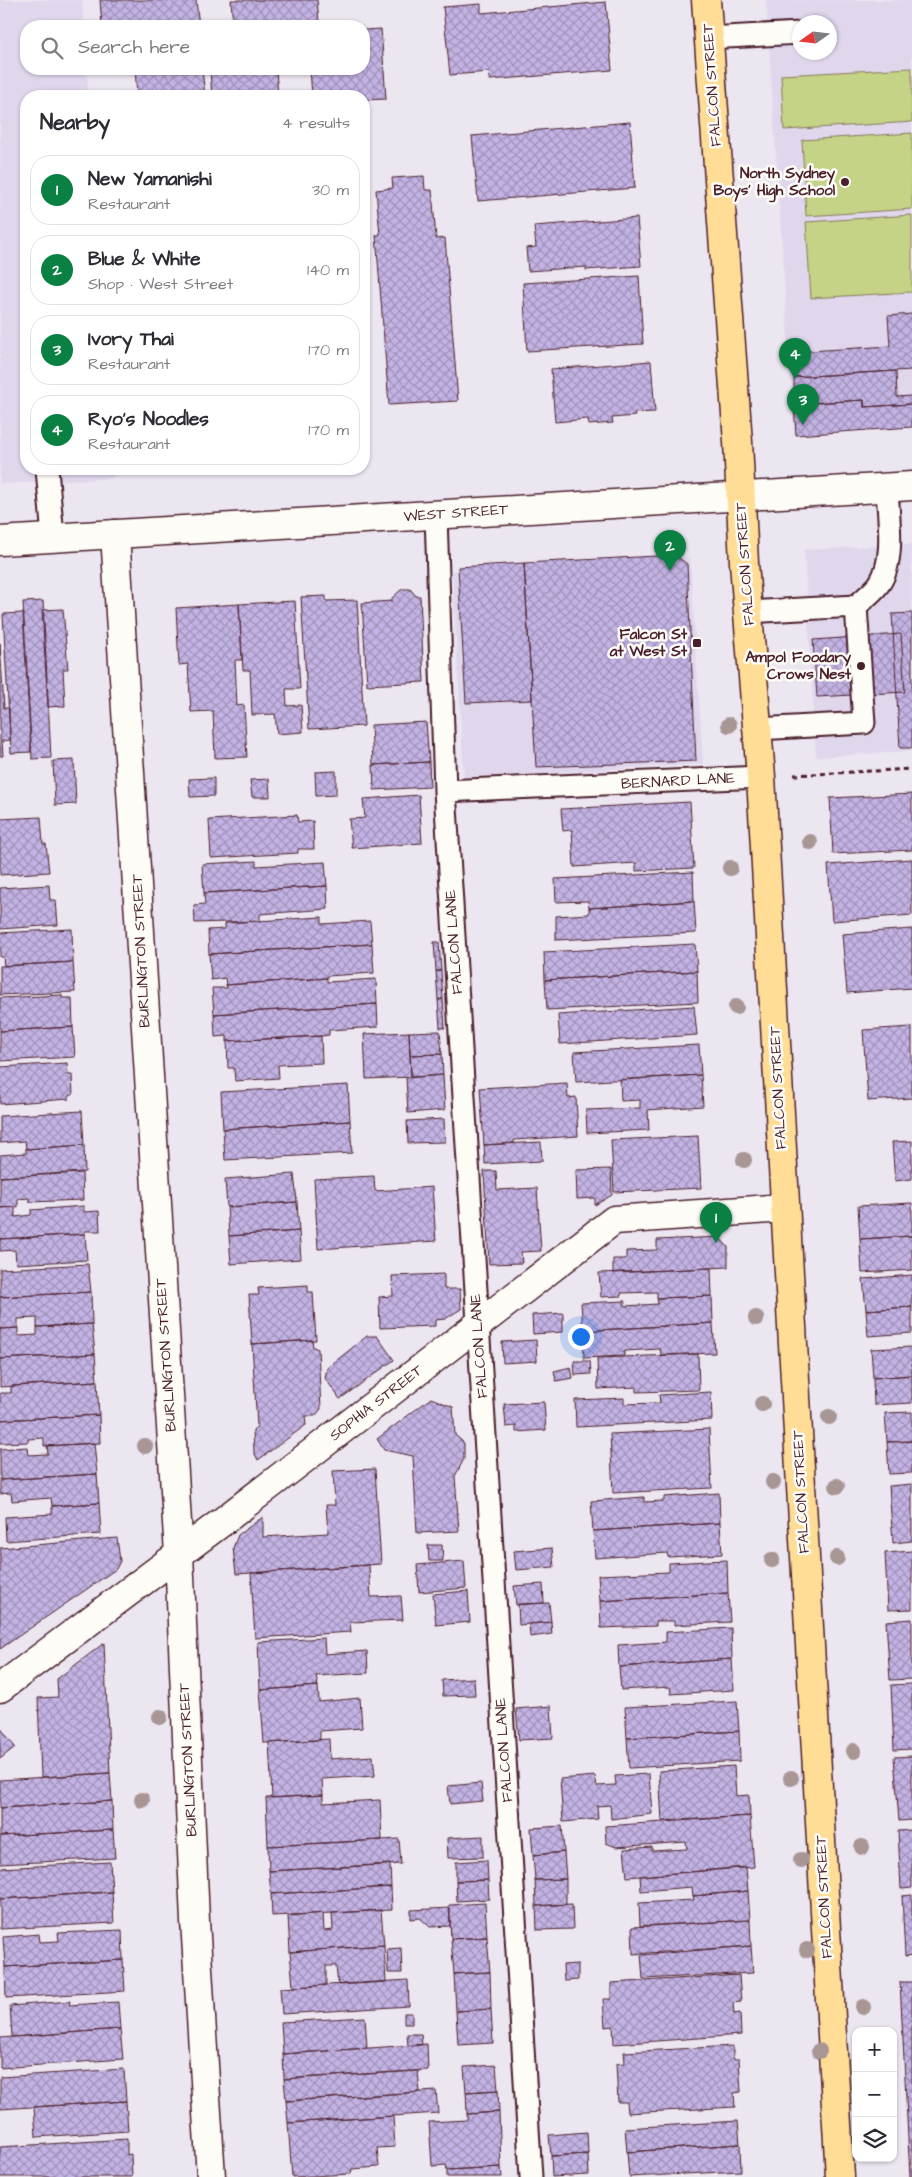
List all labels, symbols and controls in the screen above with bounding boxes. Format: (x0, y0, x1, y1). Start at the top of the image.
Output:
north arrow (792, 15, 837, 60)
search box (20, 20, 370, 75)
street label: FALCON STREET (697, 22, 727, 147)
icon: search (38, 34, 66, 62)
text: Search here (78, 34, 190, 61)
text: Nearby (40, 108, 110, 137)
text: 4 results (282, 112, 350, 134)
place label: North Sydney Boys' High School (713, 163, 836, 203)
text: New Yamanishi (88, 166, 212, 193)
marker: North Sydney Boys' High School (839, 176, 851, 188)
text: 1 (56, 179, 58, 201)
text: 30 m (312, 179, 349, 201)
text: Restaurant (88, 193, 170, 215)
text: Blue & White (88, 246, 200, 273)
text: 2 (52, 259, 62, 281)
text: 140 m (307, 259, 349, 281)
text: Shop · West Street (88, 273, 233, 295)
text: Ivory Thai (88, 326, 174, 353)
pin: 4 (779, 338, 811, 379)
text: 3 (53, 339, 61, 361)
text: 170 m (308, 339, 349, 361)
text: Restaurant (88, 353, 170, 375)
pin: 3 (787, 384, 819, 425)
text: Ryo's Noodles (88, 406, 209, 433)
text: 4 (52, 419, 62, 441)
text: 170 m (308, 419, 349, 441)
text: Restaurant (88, 433, 170, 455)
street label: WEST STREET (403, 499, 510, 527)
street label: FALCON STREET (730, 501, 760, 626)
pin: 2 (654, 530, 686, 571)
place label: Falcon St at West St (609, 624, 688, 662)
marker: Falcon St at West St (691, 637, 703, 649)
place label: Ampol Foodary Crows Nest (745, 647, 852, 685)
marker: Ampol Foodary Crows Nest (855, 660, 867, 672)
street label: BERNARD LANE (621, 768, 736, 794)
street label: BURLINGTON STREET (126, 873, 156, 1028)
street label: FALCON LANE (440, 889, 468, 995)
street label: FALCON STREET (764, 1025, 792, 1150)
pin: 1 (700, 1202, 732, 1243)
street label: BURLINGTON STREET (150, 1277, 182, 1432)
street label: FALCON LANE (465, 1293, 493, 1399)
your location (568, 1324, 594, 1350)
street label: SOPHIA STREET (325, 1360, 428, 1446)
street label: FALCON STREET (787, 1429, 815, 1554)
street label: BURLINGTON STREET (173, 1682, 203, 1837)
street label: FALCON LANE (490, 1697, 518, 1803)
street label: FALCON STREET (810, 1834, 838, 1959)
map controls (852, 2027, 897, 2162)
button: + (852, 2027, 897, 2072)
button: − (852, 2072, 897, 2117)
button: layers (852, 2117, 897, 2162)

